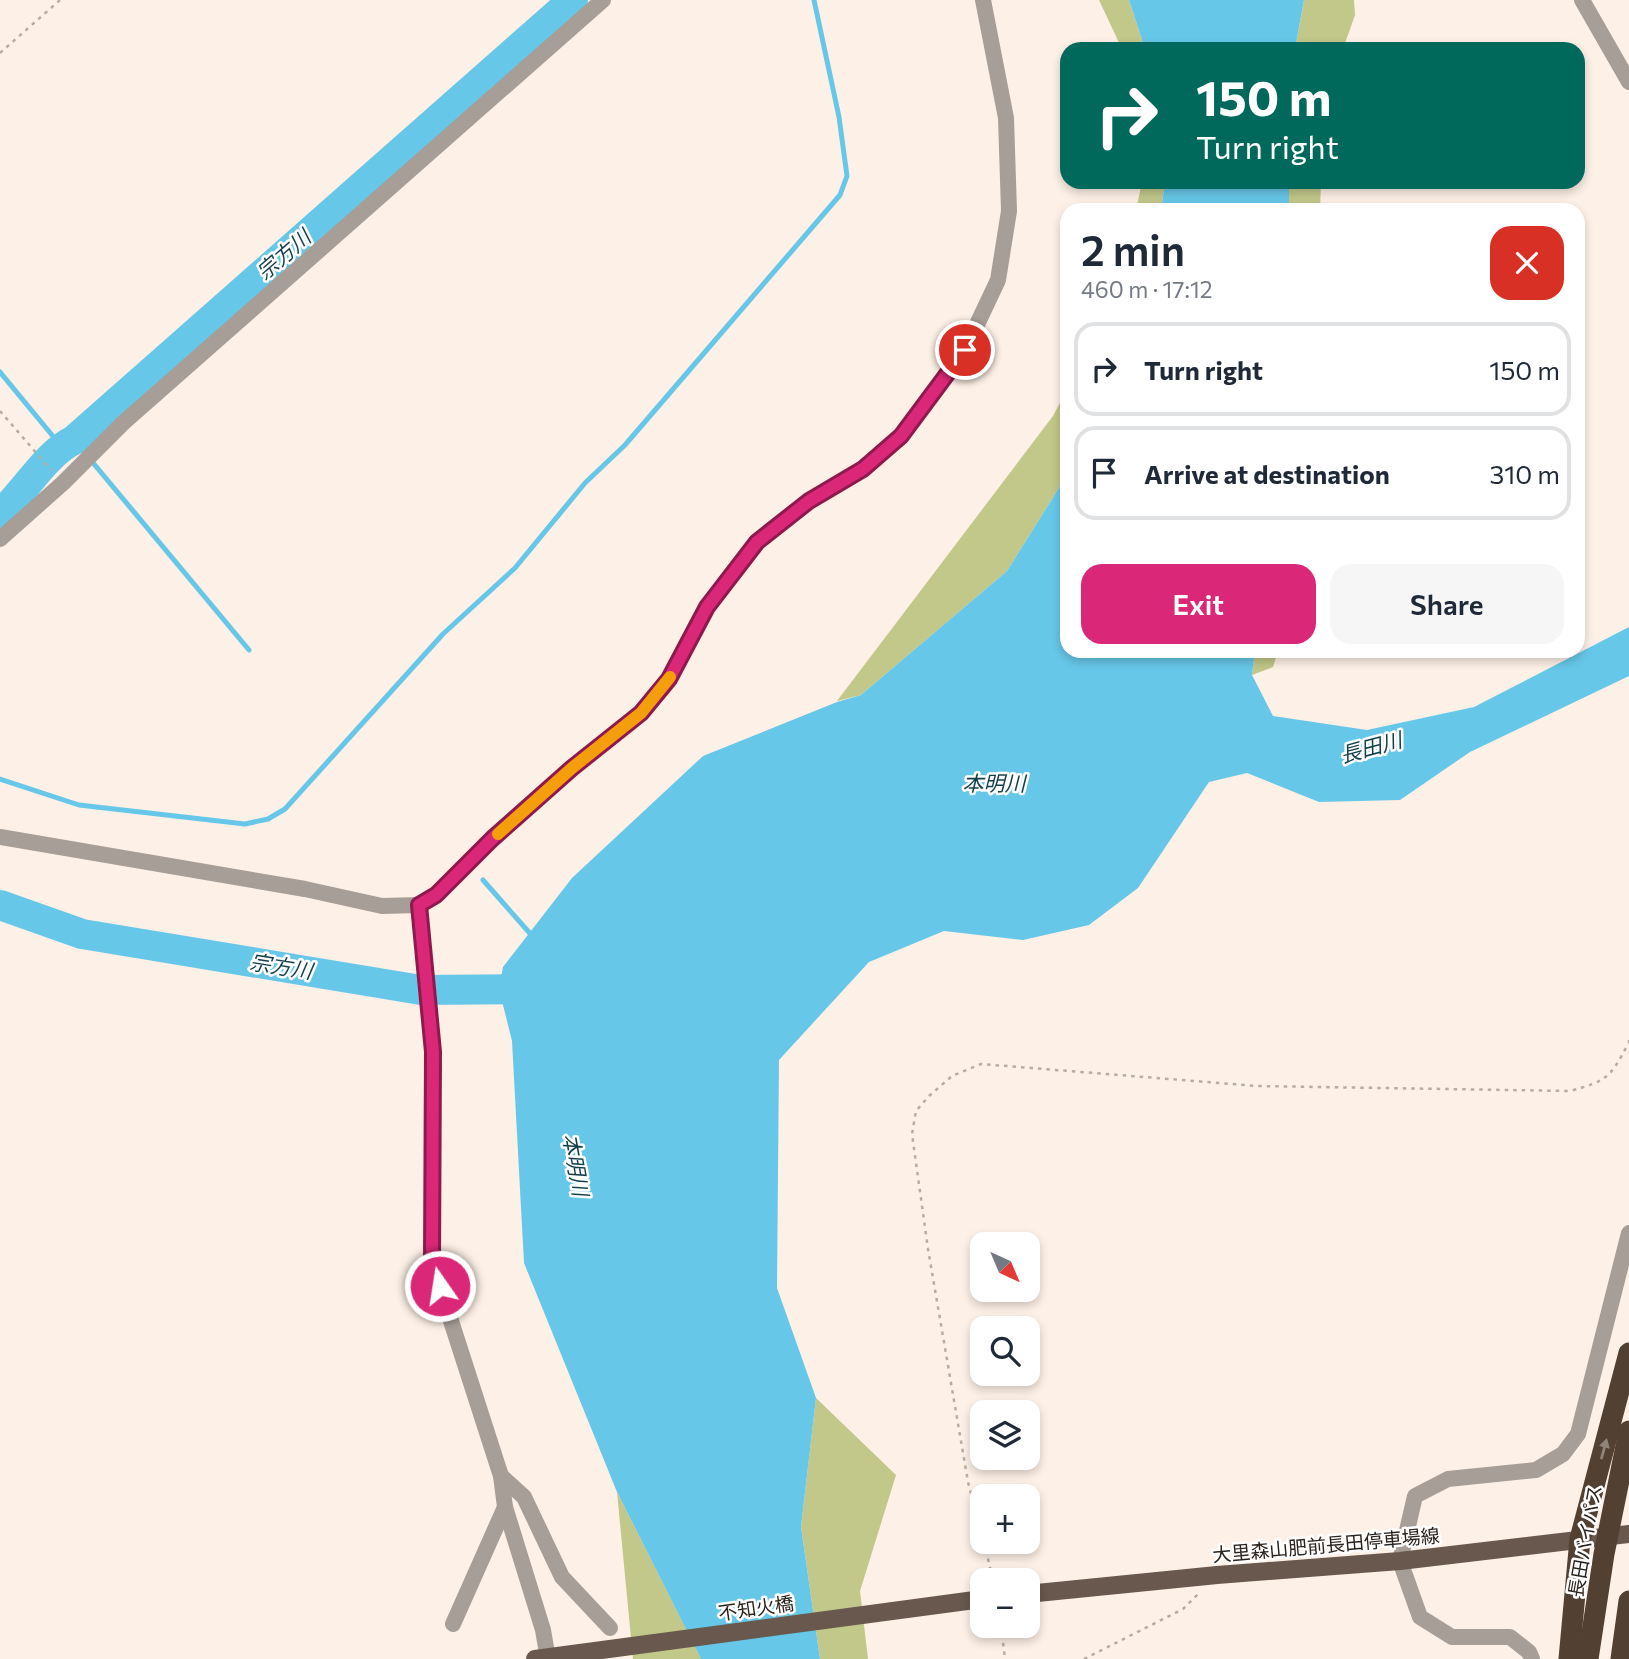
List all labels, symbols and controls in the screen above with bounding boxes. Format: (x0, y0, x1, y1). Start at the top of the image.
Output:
text: 150 m (1196, 66, 1331, 126)
icon: right (1081, 70, 1172, 161)
text: Turn right (1196, 126, 1339, 166)
water label: 宗方川 (251, 222, 316, 284)
text: 2 min (1081, 223, 1185, 275)
button: close (1490, 226, 1564, 300)
text: 460 m · 17:12 (1081, 275, 1212, 303)
pin (935, 320, 995, 380)
icon: arrive (946, 331, 984, 369)
icon: right (1085, 350, 1123, 388)
text: Turn right (1144, 354, 1263, 385)
text: 150 m (1489, 354, 1560, 385)
icon: arrive (1085, 454, 1123, 492)
text: Arrive at destination (1144, 458, 1390, 489)
text: 310 m (1489, 458, 1560, 489)
button: Exit (1081, 564, 1316, 644)
button: Share (1330, 564, 1564, 644)
water label: 長田川 (1337, 726, 1406, 767)
water label: 本明川 (963, 770, 1027, 795)
water label: 宗方川 (248, 948, 316, 983)
water label: 本明川 (559, 1132, 595, 1200)
north arrow (970, 1232, 1040, 1302)
map controls (970, 1232, 1040, 1638)
position arrow (403, 1249, 477, 1323)
button: search (970, 1316, 1040, 1386)
button: layers (970, 1400, 1040, 1470)
one-way arrow (1599, 1438, 1610, 1460)
street label: 長田バイパス (1563, 1483, 1606, 1599)
button: + (970, 1484, 1040, 1554)
street label: 大里森山肥前長田停車場線 (1211, 1523, 1441, 1566)
button: − (970, 1568, 1040, 1638)
street label: 不知火橋 (717, 1591, 795, 1624)

